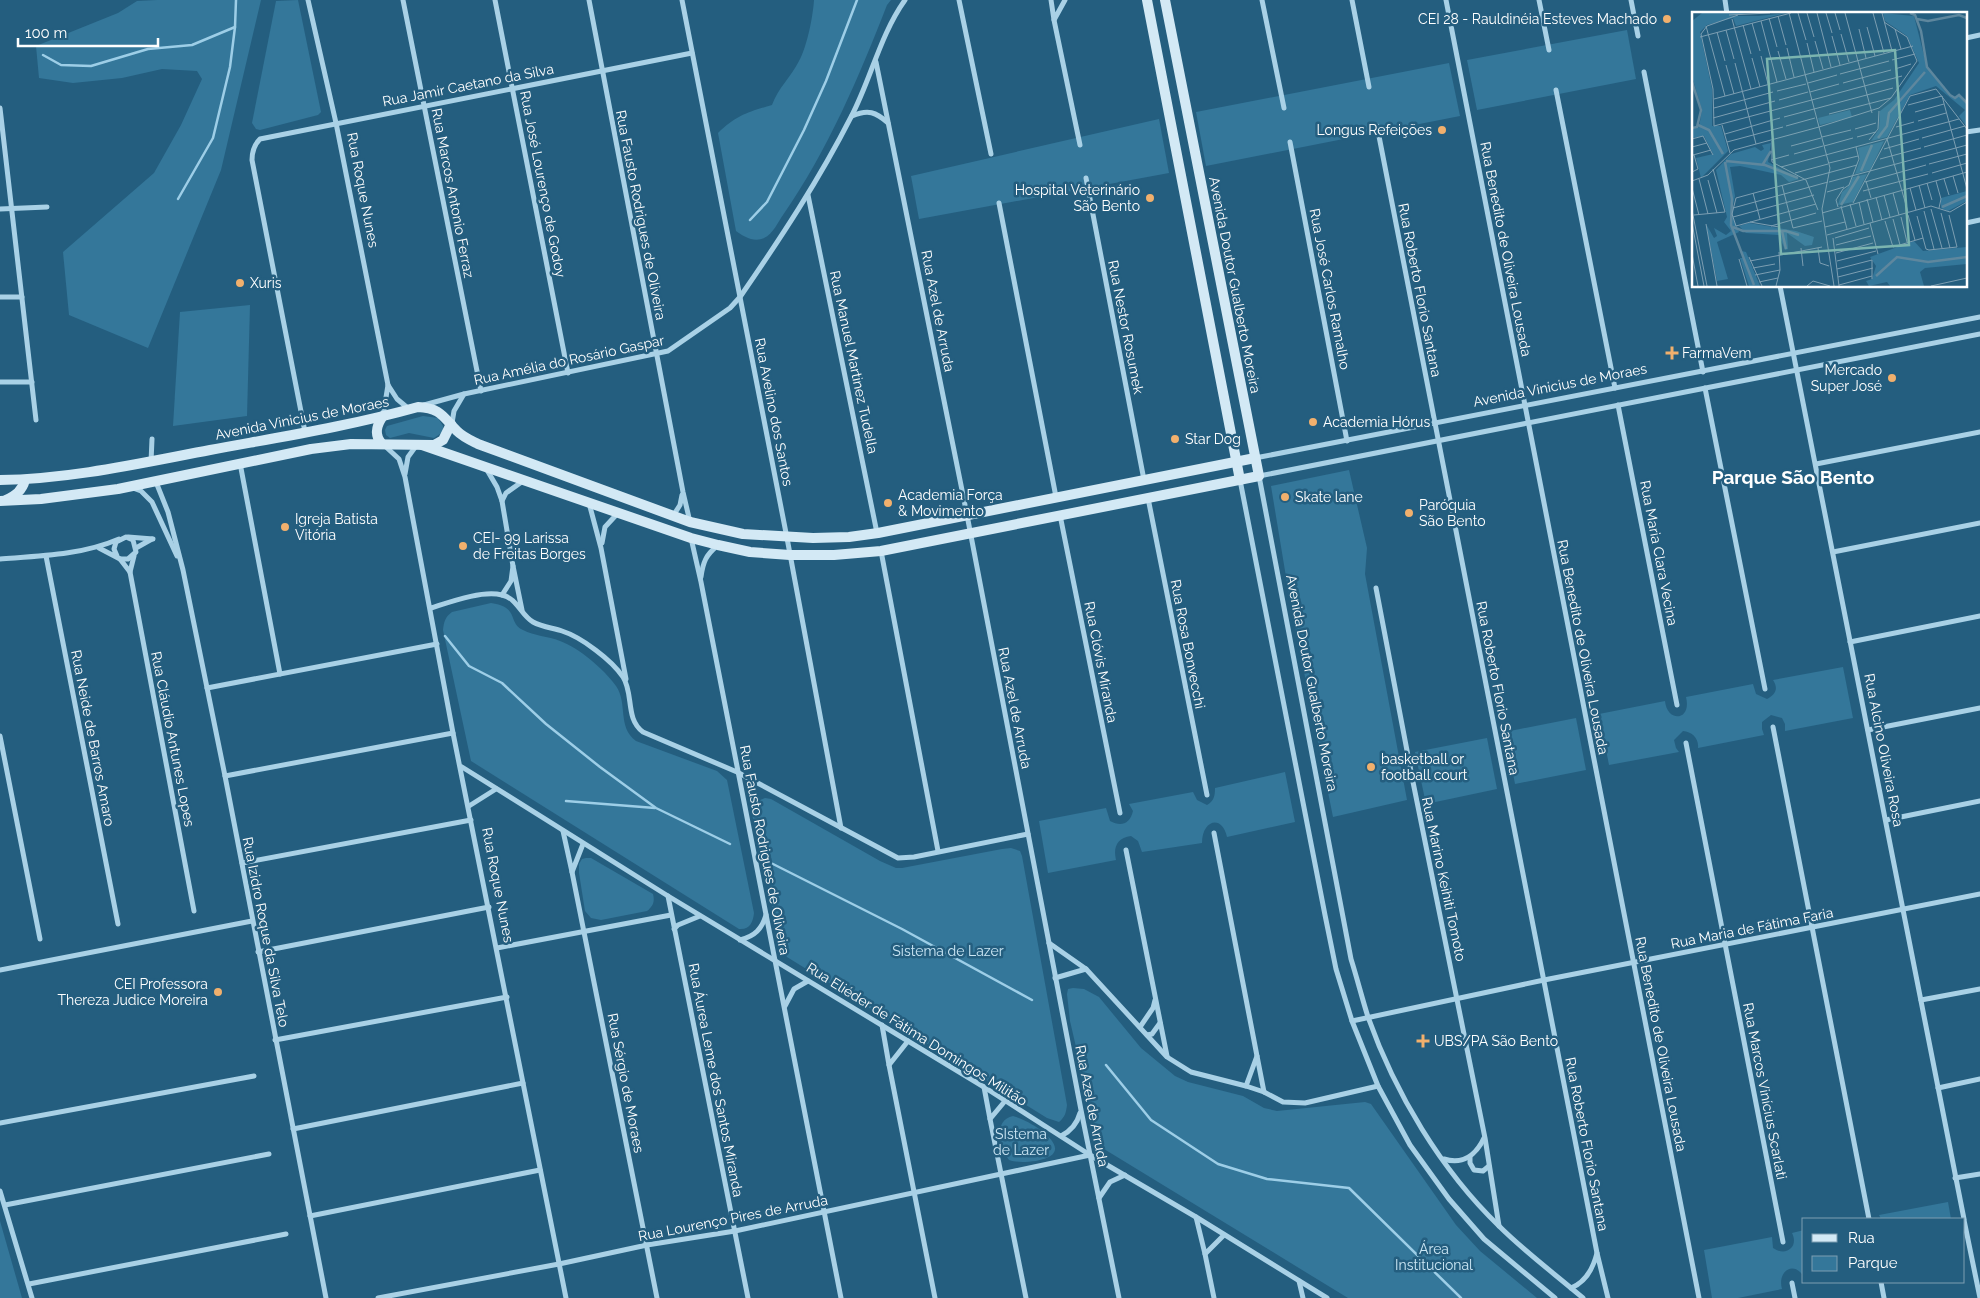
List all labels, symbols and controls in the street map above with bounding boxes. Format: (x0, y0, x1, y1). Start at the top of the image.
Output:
place label: CEI 28 - Rauldinéia Esteves Machado (1418, 11, 1657, 27)
inset map (1692, 12, 1968, 288)
marker: CEI 28 - Rauldinéia Esteves Machado (1661, 13, 1673, 25)
scale bar (18, 15, 158, 47)
text: 100 m (25, 24, 67, 42)
street label: Rua Jamir Caetano da Silva (381, 61, 555, 109)
street label: Rua José Lourenço de Godoy (517, 89, 569, 279)
street label: Rua Marcos Antonio Ferraz (429, 107, 477, 279)
street label: Rua Fausto Rodrigues de Oliveira (613, 109, 669, 321)
place label: Longus Refeições (1317, 122, 1432, 138)
marker: Longus Refeições (1436, 124, 1448, 136)
street label: Rua Roque Nunes (344, 131, 382, 249)
street label: Rua Benedito de Oliveira Lousada (1477, 140, 1535, 358)
street label: Avenida Doutor Gualberto Moreira (1206, 175, 1264, 395)
place label: Hospital Veterinário São Bento (1015, 182, 1140, 214)
marker: Hospital Veterinário São Bento (1144, 192, 1156, 204)
street label: Rua Roberto Florio Santana (1395, 202, 1445, 378)
street label: Rua José Carlos Ramalho (1307, 207, 1353, 371)
street label: Rua Azel de Arruda (918, 249, 958, 373)
street label: Rua Nestor Rosumek (1105, 259, 1147, 396)
street label: Rua Manuel Martinez Tudella (827, 269, 881, 455)
place label: Xuris (250, 275, 282, 291)
marker: Xuris (234, 277, 246, 289)
street label: Rua Amélia do Rosário Gaspar (472, 332, 666, 388)
street label: Rua Avelino dos Santos (752, 336, 796, 488)
place label: FarmaVem (1682, 345, 1751, 361)
marker: FarmaVem (1666, 347, 1678, 359)
street label: Avenida Vinicius de Moraes (1472, 360, 1648, 410)
place label: Mercado Super José (1811, 362, 1882, 394)
marker: Mercado Super José (1886, 372, 1898, 384)
street label: Avenida Vinicius de Moraes (214, 393, 390, 443)
place label: Academia Hórus (1323, 414, 1430, 430)
marker: Academia Hórus (1307, 416, 1319, 428)
place label: Star Dog (1185, 431, 1241, 447)
marker: Star Dog (1169, 433, 1181, 445)
district label: Parque São Bento (1712, 466, 1874, 488)
street label: Rua Maria Clara Vecina (1637, 479, 1681, 627)
place label: Academia Força & Movimento (898, 487, 1003, 519)
place label: Skate lane (1295, 489, 1363, 505)
marker: Skate lane (1279, 491, 1291, 503)
marker: Academia Força & Movimento (882, 497, 894, 509)
place label: Paróquia São Bento (1419, 497, 1486, 529)
marker: Paróquia São Bento (1403, 507, 1415, 519)
place label: Igreja Batista Vitória (295, 511, 378, 543)
marker: Igreja Batista Vitória (279, 521, 291, 533)
place label: CEI- 99 Larissa de Freitas Borges (473, 530, 586, 562)
street label: Rua Benedito de Oliveira Lousada (1554, 538, 1612, 756)
marker: CEI- 99 Larissa de Freitas Borges (457, 540, 469, 552)
street label: Avenida Doutor Gualberto Moreira (1283, 573, 1341, 793)
street label: Rua Rosa Bonvecchi (1168, 578, 1208, 710)
street label: Rua Clóvis Miranda (1081, 600, 1121, 724)
street label: Rua Roberto Florio Santana (1473, 600, 1523, 776)
street label: Rua Azel de Arruda (995, 646, 1035, 770)
street label: Rua Neide de Barros Amaro (68, 648, 118, 828)
street label: Rua Cláudio Antunes Lopes (148, 650, 198, 828)
street label: Rua Alcino Oliveira Rosa (1861, 672, 1907, 828)
street label: Rua Fausto Rodrigues de Oliveira (737, 744, 793, 956)
place label: basketball or football court (1381, 751, 1468, 783)
marker: basketball or football court (1365, 761, 1377, 773)
street label: Rua Marino Keihiti Tomoto (1419, 795, 1469, 963)
street label: Rua Roque Nunes (479, 826, 517, 944)
street label: Rua Izidro Roque da Silva Telo (240, 835, 292, 1029)
street label: Rua Maria de Fátima Faria (1669, 904, 1835, 952)
street label: Rua Benedito de Oliveira Lousada (1632, 935, 1690, 1153)
park label: Sistema de Lazer (892, 943, 1004, 959)
street label: Rua Eliéder de Fátima Domingos Militão (804, 959, 1030, 1109)
street label: Rua Áurea Leme dos Santos Miranda (685, 962, 748, 1198)
place label: CEI Professora Thereza Judice Moreira (57, 976, 208, 1008)
marker: CEI Professora Thereza Judice Moreira (212, 986, 224, 998)
street label: Rua Marcos Vinícius Scarlati (1740, 1001, 1790, 1181)
street label: Rua Sérgio de Moraes (605, 1012, 647, 1154)
place label: UBS/PA São Bento (1434, 1033, 1558, 1049)
marker: UBS/PA São Bento (1416, 1034, 1430, 1048)
street label: Rua Azel de Arruda (1072, 1044, 1112, 1168)
street label: Rua Roberto Florio Santana (1562, 1056, 1612, 1232)
park label: SIstema de Lazer (993, 1126, 1049, 1158)
street label: Rua Lourenço Pires de Arruda (637, 1192, 829, 1244)
legend (1802, 1218, 1965, 1283)
text: Rua (1848, 1229, 1875, 1247)
park label: Área Institucional (1395, 1240, 1473, 1273)
text: Parque (1848, 1254, 1898, 1272)

